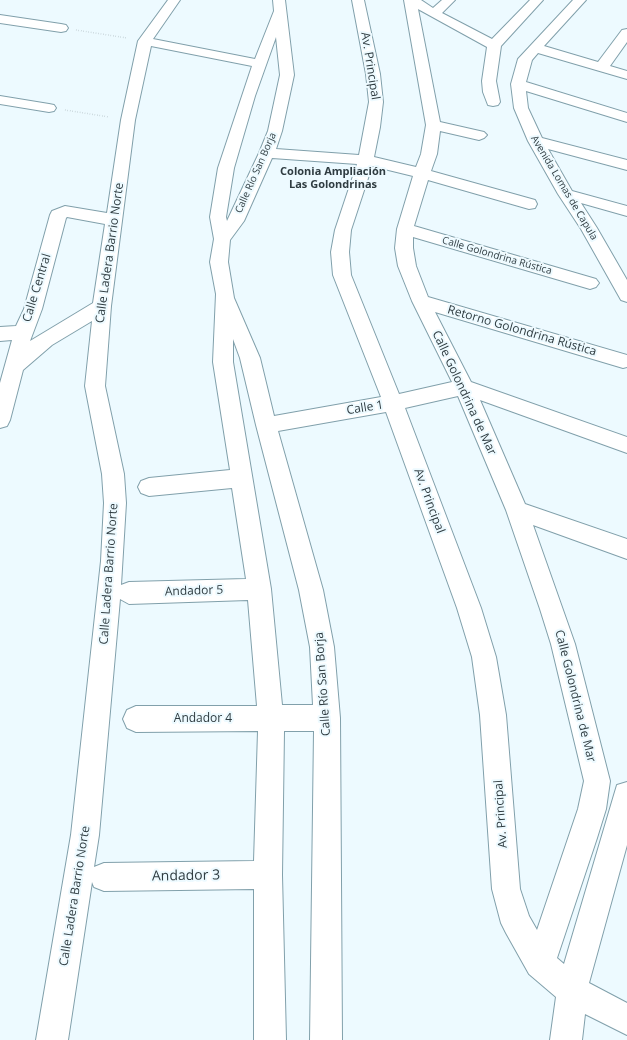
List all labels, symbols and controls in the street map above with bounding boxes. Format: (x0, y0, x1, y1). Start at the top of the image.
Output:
street label: Av. Principal (358, 31, 382, 101)
street label: Calle Río San Borja (233, 131, 279, 215)
street label: Avenida Lomas de Capula (528, 134, 600, 242)
district label: Colonia Ampliación Las Golondrinas (280, 165, 386, 191)
street label: Calle Ladera Barrio Norte (93, 182, 127, 324)
street label: Calle Golondrina Rústica (441, 235, 553, 277)
street label: Calle Central (20, 252, 54, 324)
street label: Retorno Golondrina Rústica (446, 303, 598, 359)
street label: Calle Golondrina de Mar (429, 328, 499, 458)
street label: Calle 1 (346, 398, 384, 418)
street label: Av. Principal (411, 467, 447, 535)
street label: Calle Ladera Barrio Norte (97, 503, 121, 645)
street label: Andador 5 (165, 583, 223, 599)
street label: Calle Golondrina de Mar (552, 628, 598, 764)
street label: Calle Río San Borja (312, 632, 334, 736)
street label: Andador 4 (174, 712, 232, 726)
street label: Av. Principal (491, 779, 511, 849)
street label: Calle Ladera Barrio Norte (57, 825, 93, 967)
street label: Andador 3 (152, 867, 220, 885)

